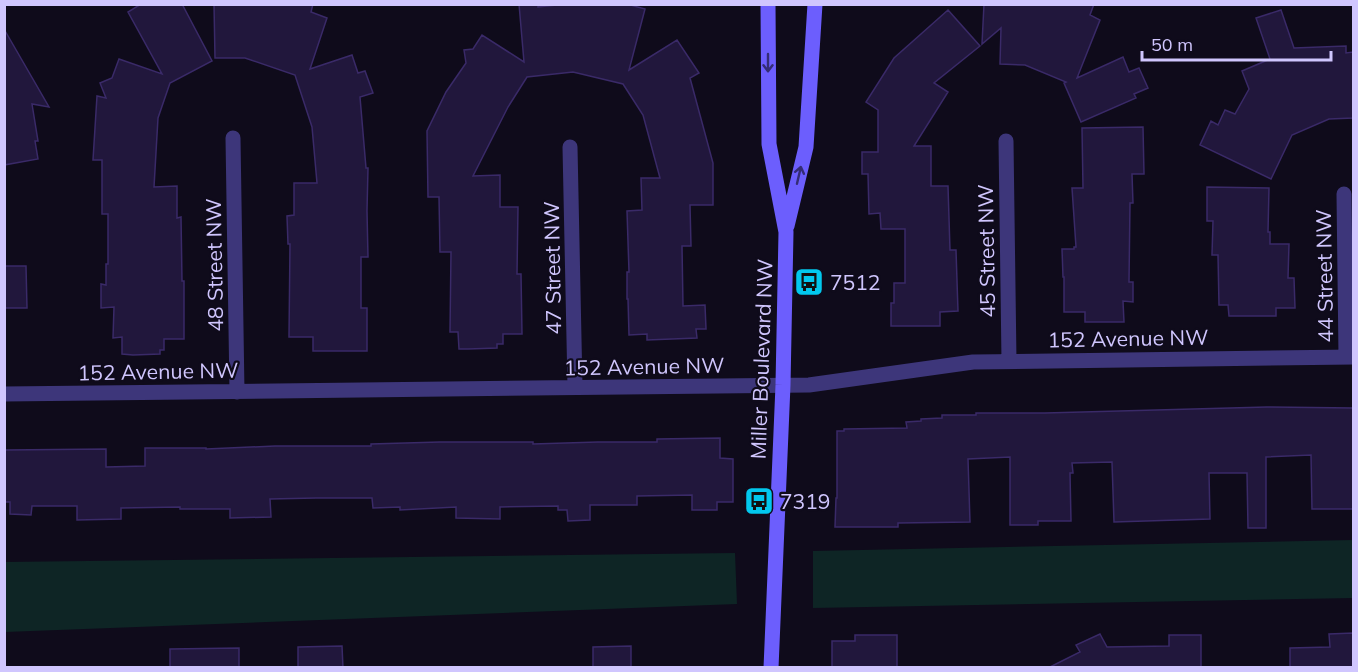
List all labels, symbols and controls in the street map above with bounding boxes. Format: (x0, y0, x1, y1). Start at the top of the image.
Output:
scale bar (1142, 24, 1331, 62)
text: 50 m (1151, 33, 1193, 56)
one-way arrow (763, 52, 774, 72)
one-way arrow (794, 166, 806, 185)
street label: 45 Street NW (972, 184, 1000, 318)
street label: 48 Street NW (200, 198, 228, 332)
street label: 47 Street NW (538, 201, 566, 335)
street label: 44 Street NW (1310, 209, 1338, 343)
street label: Miller Boulevard NW (745, 258, 777, 460)
bus stop icon: 7512 (793, 266, 825, 298)
place label: 7512 (830, 269, 880, 295)
street label: 152 Avenue NW (1047, 324, 1209, 352)
street label: 152 Avenue NW (563, 352, 725, 380)
street label: 152 Avenue NW (77, 357, 239, 385)
bus stop icon: 7319 (743, 485, 775, 517)
place label: 7319 (780, 488, 830, 514)

